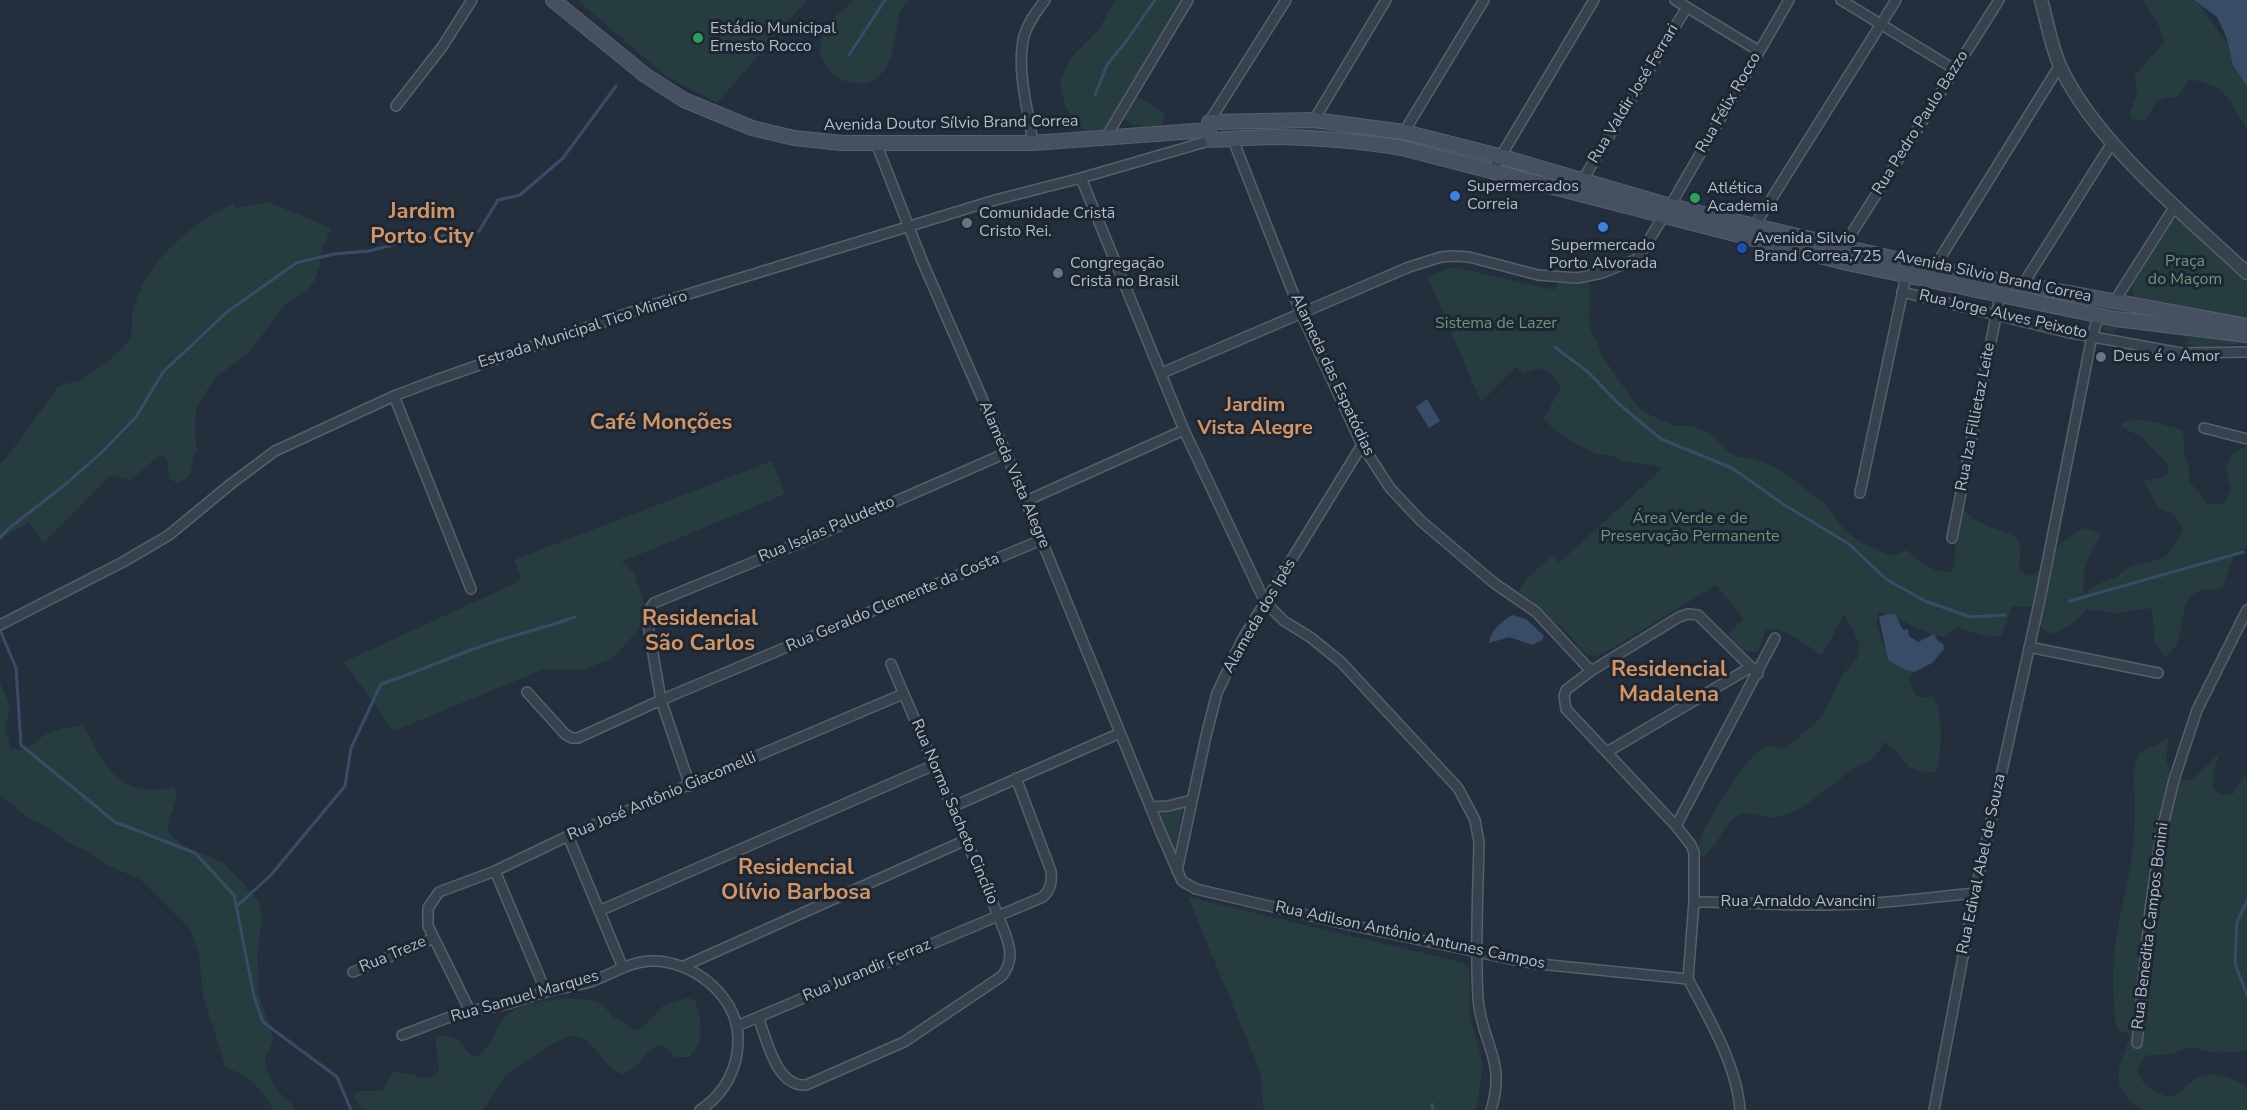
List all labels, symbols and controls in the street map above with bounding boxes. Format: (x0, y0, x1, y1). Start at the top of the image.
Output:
place label: Estádio Municipal Ernesto Rocco (710, 19, 836, 57)
street label: Rua Valdir José Ferrari (1585, 21, 1683, 167)
marker: Estádio Municipal Ernesto Rocco (691, 31, 705, 45)
street label: Rua Pedro Paulo Bazzo (1869, 47, 1973, 199)
street label: Rua Félix Rocco (1692, 49, 1766, 157)
street label: Avenida Doutor Sílvio Brand Correa (823, 112, 1079, 136)
place label: Supermercados Correia (1467, 177, 1579, 215)
place label: Atlética Academia (1707, 179, 1778, 217)
marker: Supermercados Correia (1448, 189, 1462, 203)
marker: Atlética Academia (1688, 191, 1702, 205)
district label: Jardim Porto City (370, 200, 474, 252)
place label: Comunidade Cristã Cristo Rei. (979, 204, 1115, 242)
marker: Comunidade Cristã Cristo Rei. (960, 216, 974, 230)
marker: Supermercado Porto Alvorada (1596, 220, 1610, 234)
place label: Avenida Silvio Brand Correa,725 (1754, 229, 1881, 267)
place label: Supermercado Porto Alvorada (1549, 236, 1657, 274)
marker: Avenida Silvio Brand Correa,725 (1735, 241, 1749, 255)
street label: Avenida Silvio Brand Correa (1893, 247, 2093, 307)
park label: Praça do Maçom (2148, 252, 2222, 290)
place label: Congregação Cristã no Brasil (1070, 254, 1179, 292)
marker: Congregação Cristã no Brasil (1051, 266, 1065, 280)
street label: Rua Jorge Alves Peixoto (1917, 286, 2089, 344)
street label: Estrada Municipal Tico Mineiro (476, 287, 690, 373)
street label: Alameda das Espatódias (1286, 291, 1378, 459)
park label: Sistema de Lazer (1435, 314, 1557, 334)
street label: Rua Iza Fillietaz Leite (1952, 341, 2000, 493)
place label: Deus é o Amor (2113, 347, 2220, 367)
marker: Deus é o Amor (2094, 350, 2108, 364)
district label: Jardim Vista Alegre (1197, 394, 1313, 441)
street label: Alameda Vista Alegre (974, 399, 1054, 551)
district label: Café Monções (590, 411, 732, 437)
street label: Rua Isaías Paludetto (756, 493, 898, 567)
park label: Área Verde e de Preservação Permanente (1601, 509, 1779, 547)
street label: Rua Geraldo Clemente da Costa (784, 549, 1002, 657)
street label: Alameda dos Ipês (1220, 555, 1300, 677)
district label: Residencial São Carlos (642, 607, 758, 658)
district label: Residencial Madalena (1611, 658, 1727, 710)
street label: Rua Norma Sacheto Cincílio (906, 717, 1002, 907)
street label: Rua José Antônio Giacomelli (565, 749, 759, 845)
street label: Rua Edival Abel de Souza (1954, 772, 2010, 956)
street label: Rua Benedita Campos Bonini (2129, 821, 2173, 1031)
district label: Residencial Olívio Barbosa (721, 856, 871, 908)
street label: Rua Arnaldo Avancini (1720, 892, 1876, 912)
street label: Rua Adilson Antônio Antunes Campos (1273, 898, 1547, 974)
street label: Rua Treze (357, 932, 429, 978)
street label: Rua Jurandir Ferraz (800, 935, 934, 1007)
street label: Rua Samuel Marques (449, 967, 601, 1027)

